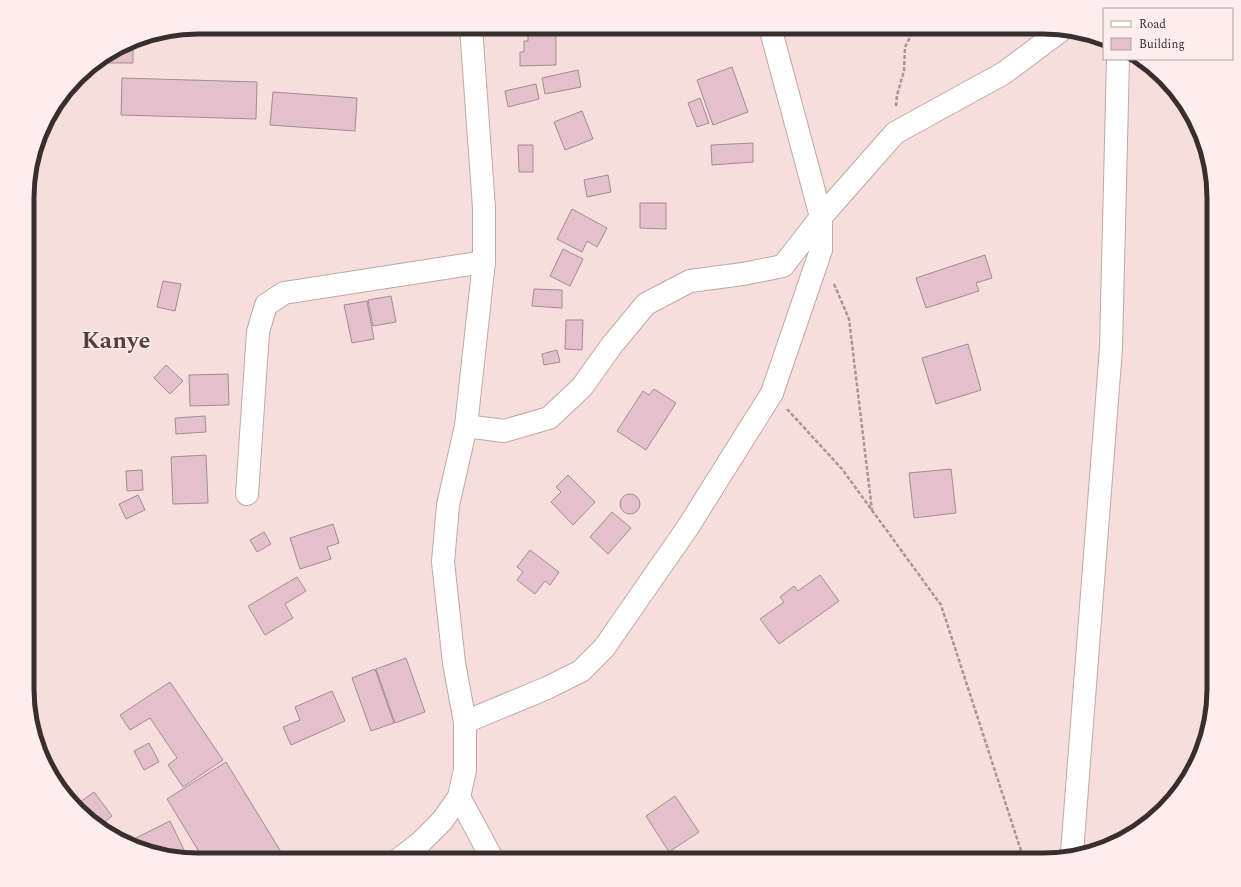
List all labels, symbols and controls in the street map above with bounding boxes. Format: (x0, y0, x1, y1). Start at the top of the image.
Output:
legend (1103, 8, 1233, 60)
text: Road (1139, 15, 1166, 34)
text: Building (1139, 35, 1185, 54)
district label: Kanye (82, 323, 150, 359)

